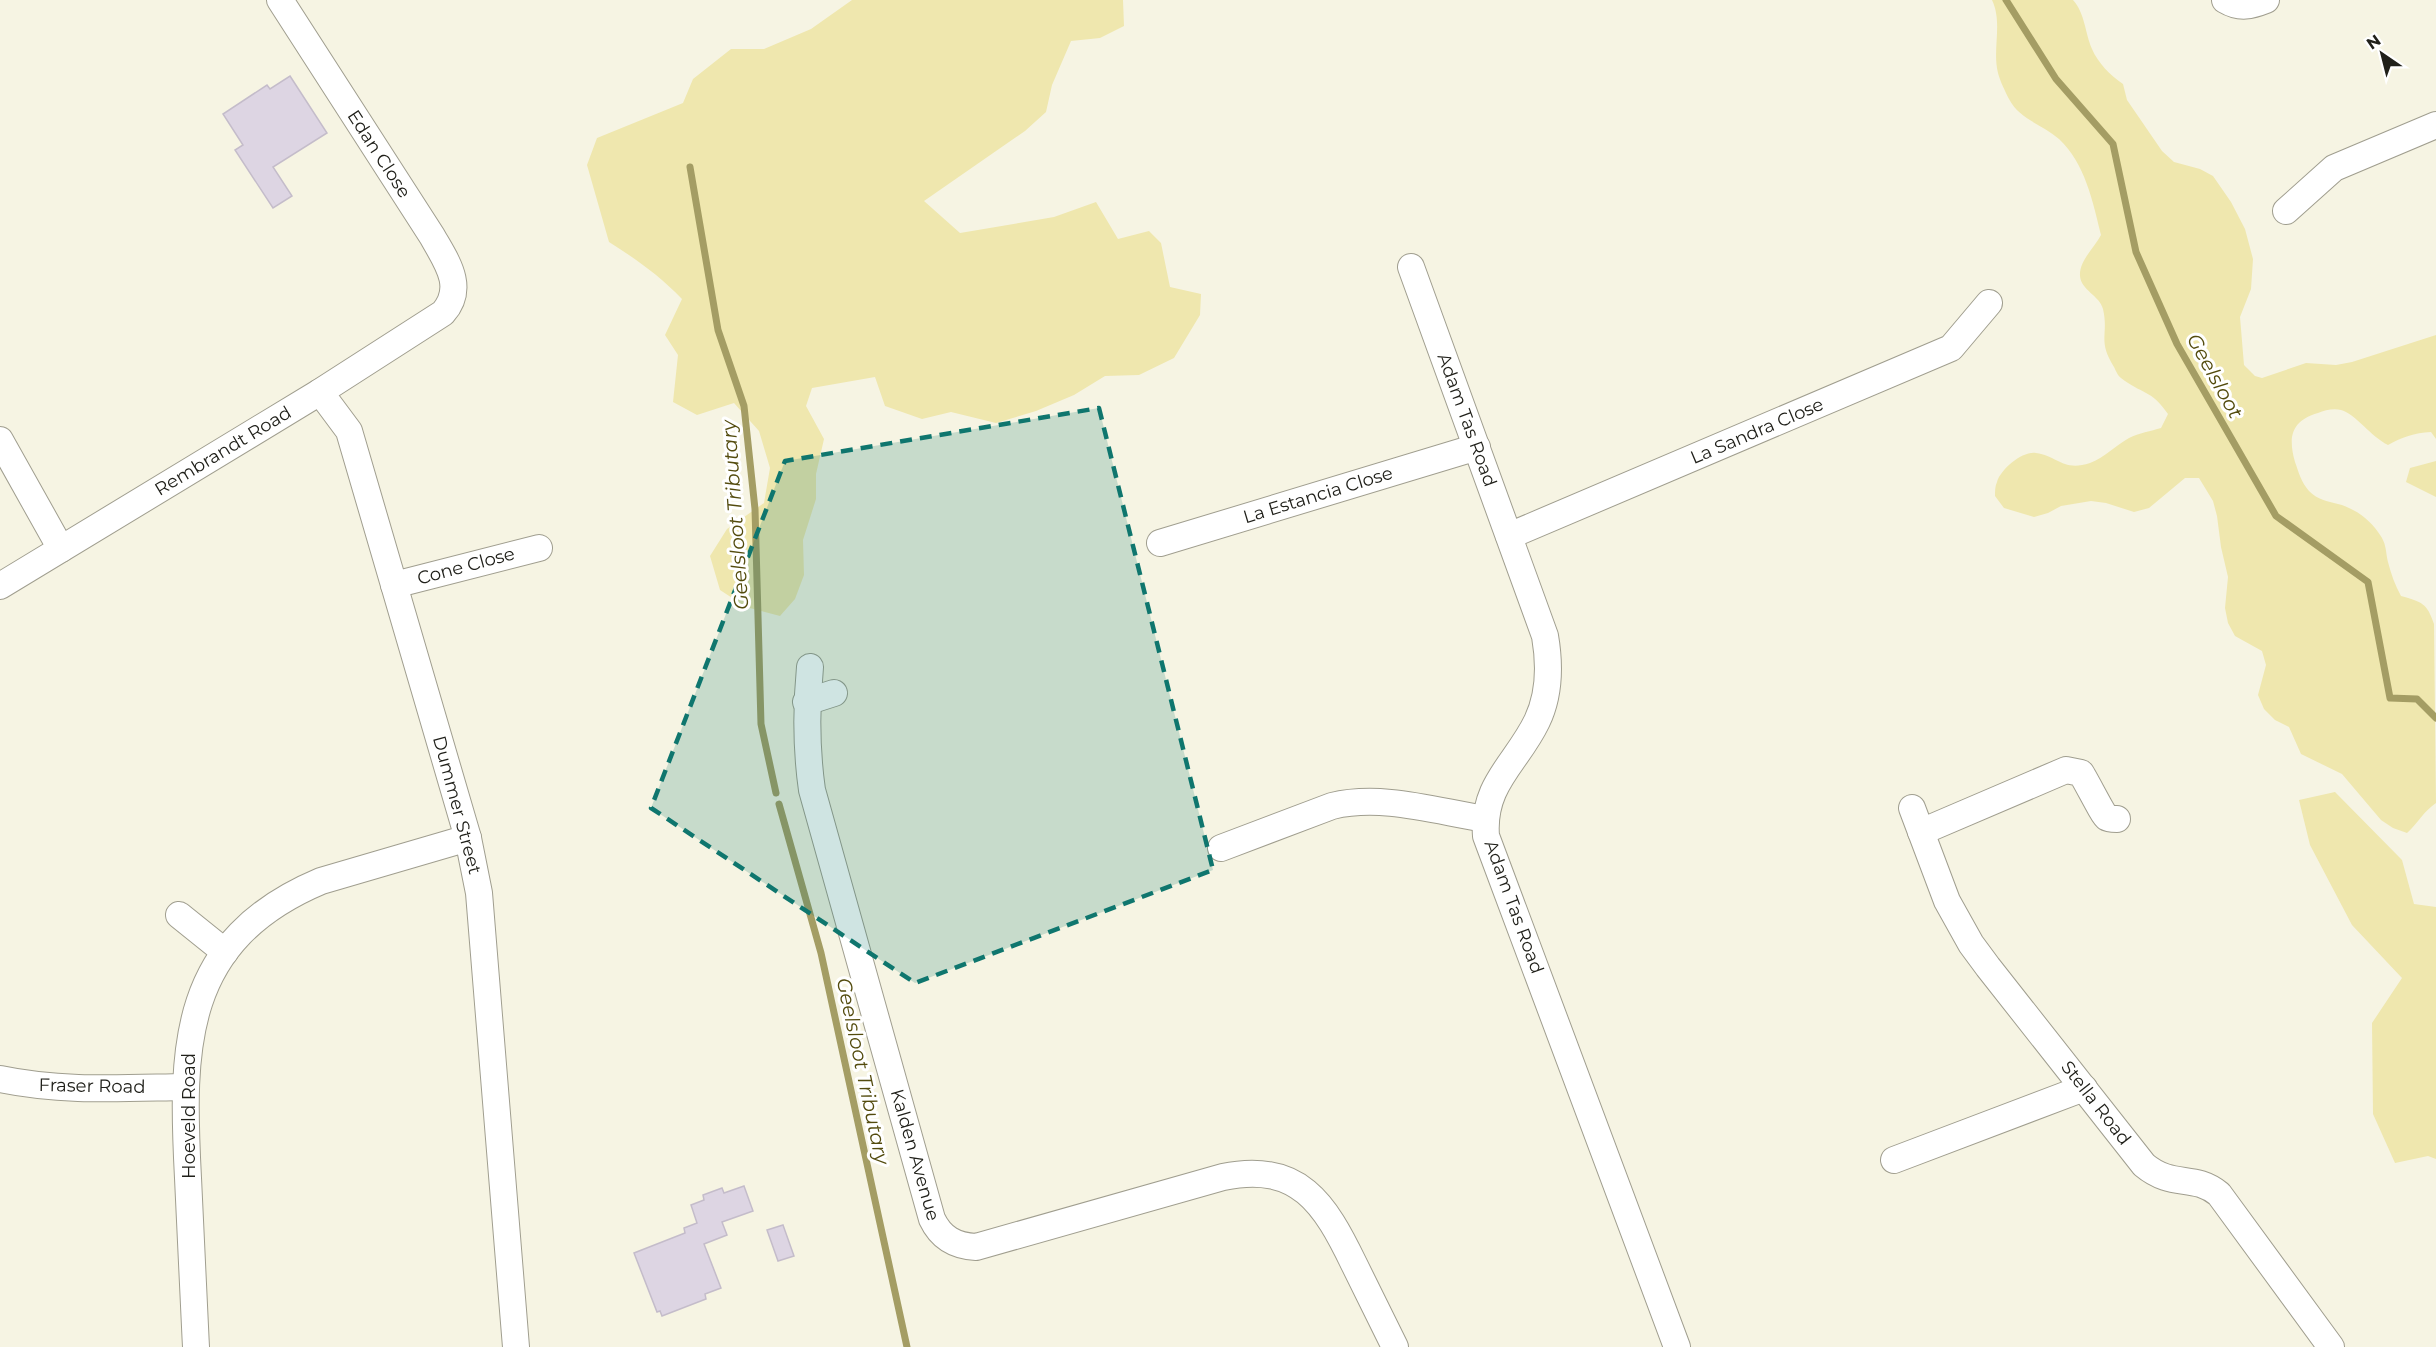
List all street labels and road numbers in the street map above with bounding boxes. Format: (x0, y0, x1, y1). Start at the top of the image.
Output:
street label: Edan Close (343, 106, 416, 202)
street label: Adam Tas Road (1433, 350, 1501, 490)
street label: La Sandra Close (1687, 393, 1827, 469)
street label: Rembrandt Road (151, 401, 295, 501)
street label: La Estancia Close (1241, 462, 1395, 528)
street label: Cone Close (415, 542, 517, 590)
street label: Dummer Street (428, 733, 486, 877)
street label: Adam Tas Road (1480, 837, 1548, 977)
street label: Hoeveld Road (178, 1053, 200, 1179)
street label: Stella Road (2056, 1056, 2136, 1150)
street label: Fraser Road (38, 1074, 146, 1098)
street label: Kalden Avenue (886, 1087, 944, 1223)

